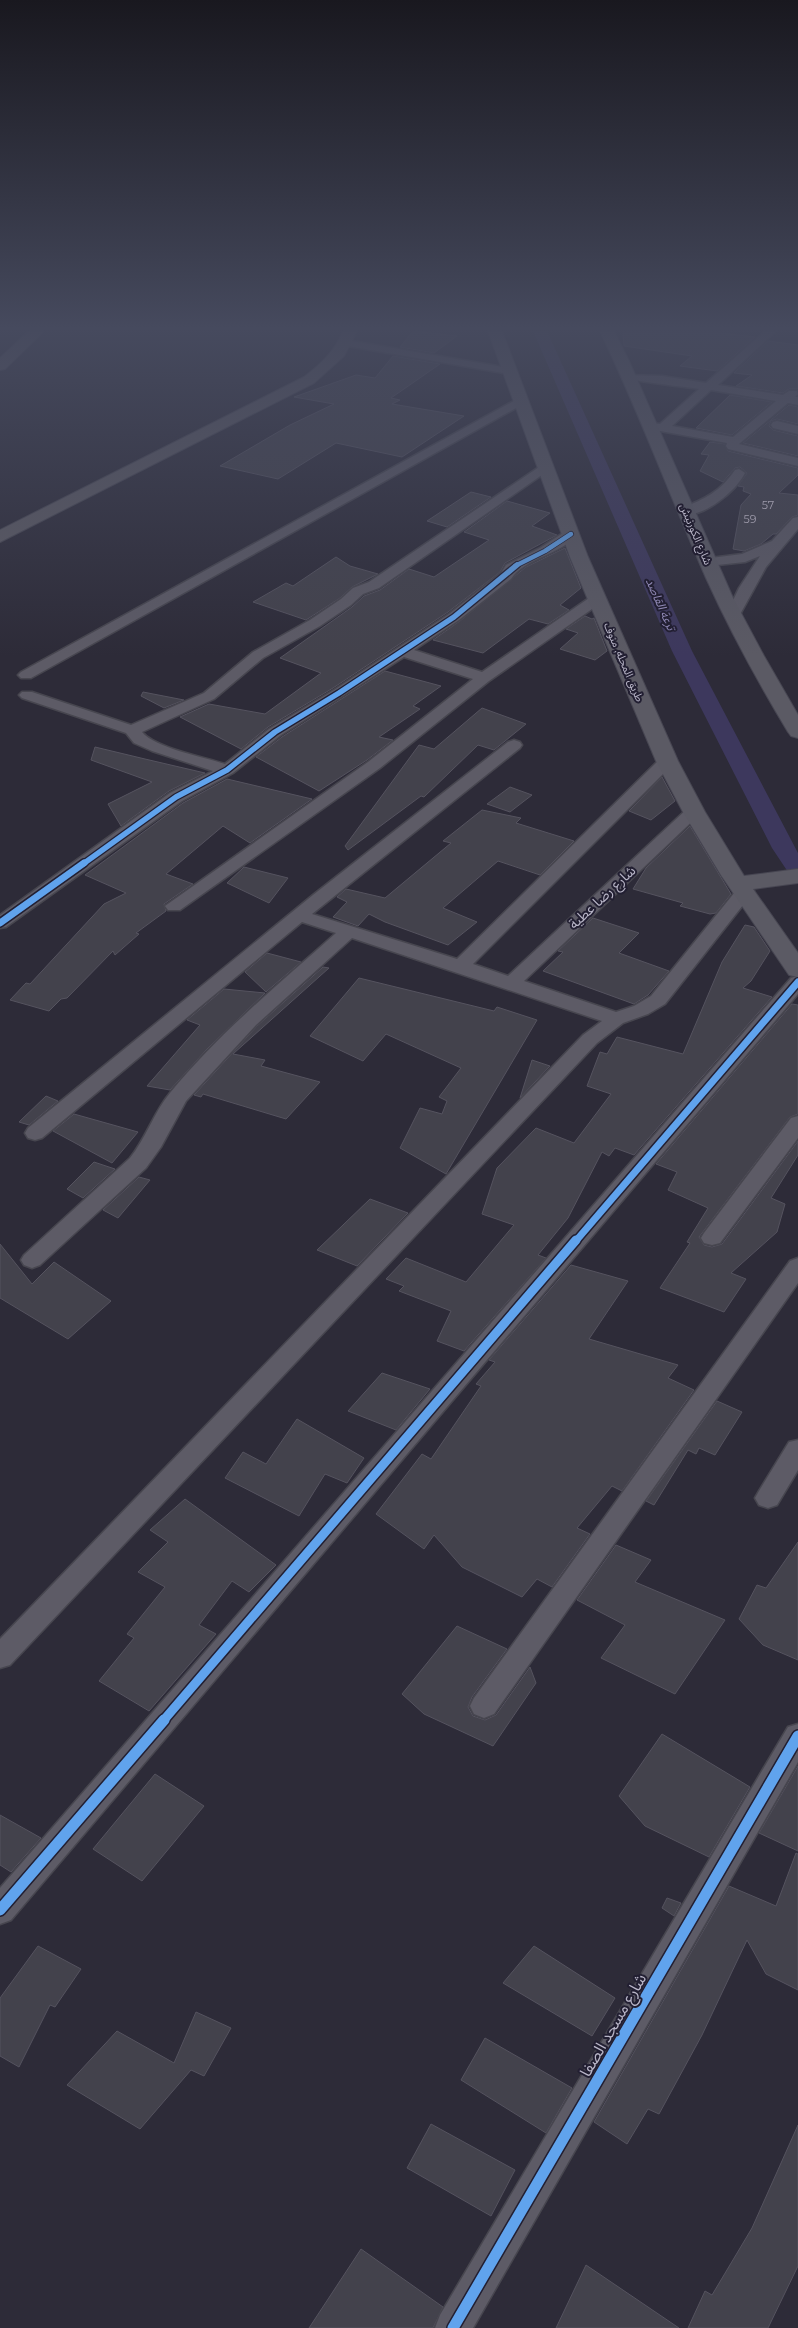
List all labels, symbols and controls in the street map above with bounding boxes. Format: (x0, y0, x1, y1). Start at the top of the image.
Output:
house number: 57 (762, 498, 774, 512)
street label: شارع الكورنيش (676, 501, 715, 568)
house number: 59 (744, 512, 757, 526)
water label: ترعة القاصد (643, 576, 680, 635)
street label: طريق المحله, منوف (601, 620, 647, 704)
street label: شارع رضا عطية (565, 861, 641, 934)
street label: شارع مسجد الصفا (576, 1970, 653, 2081)

